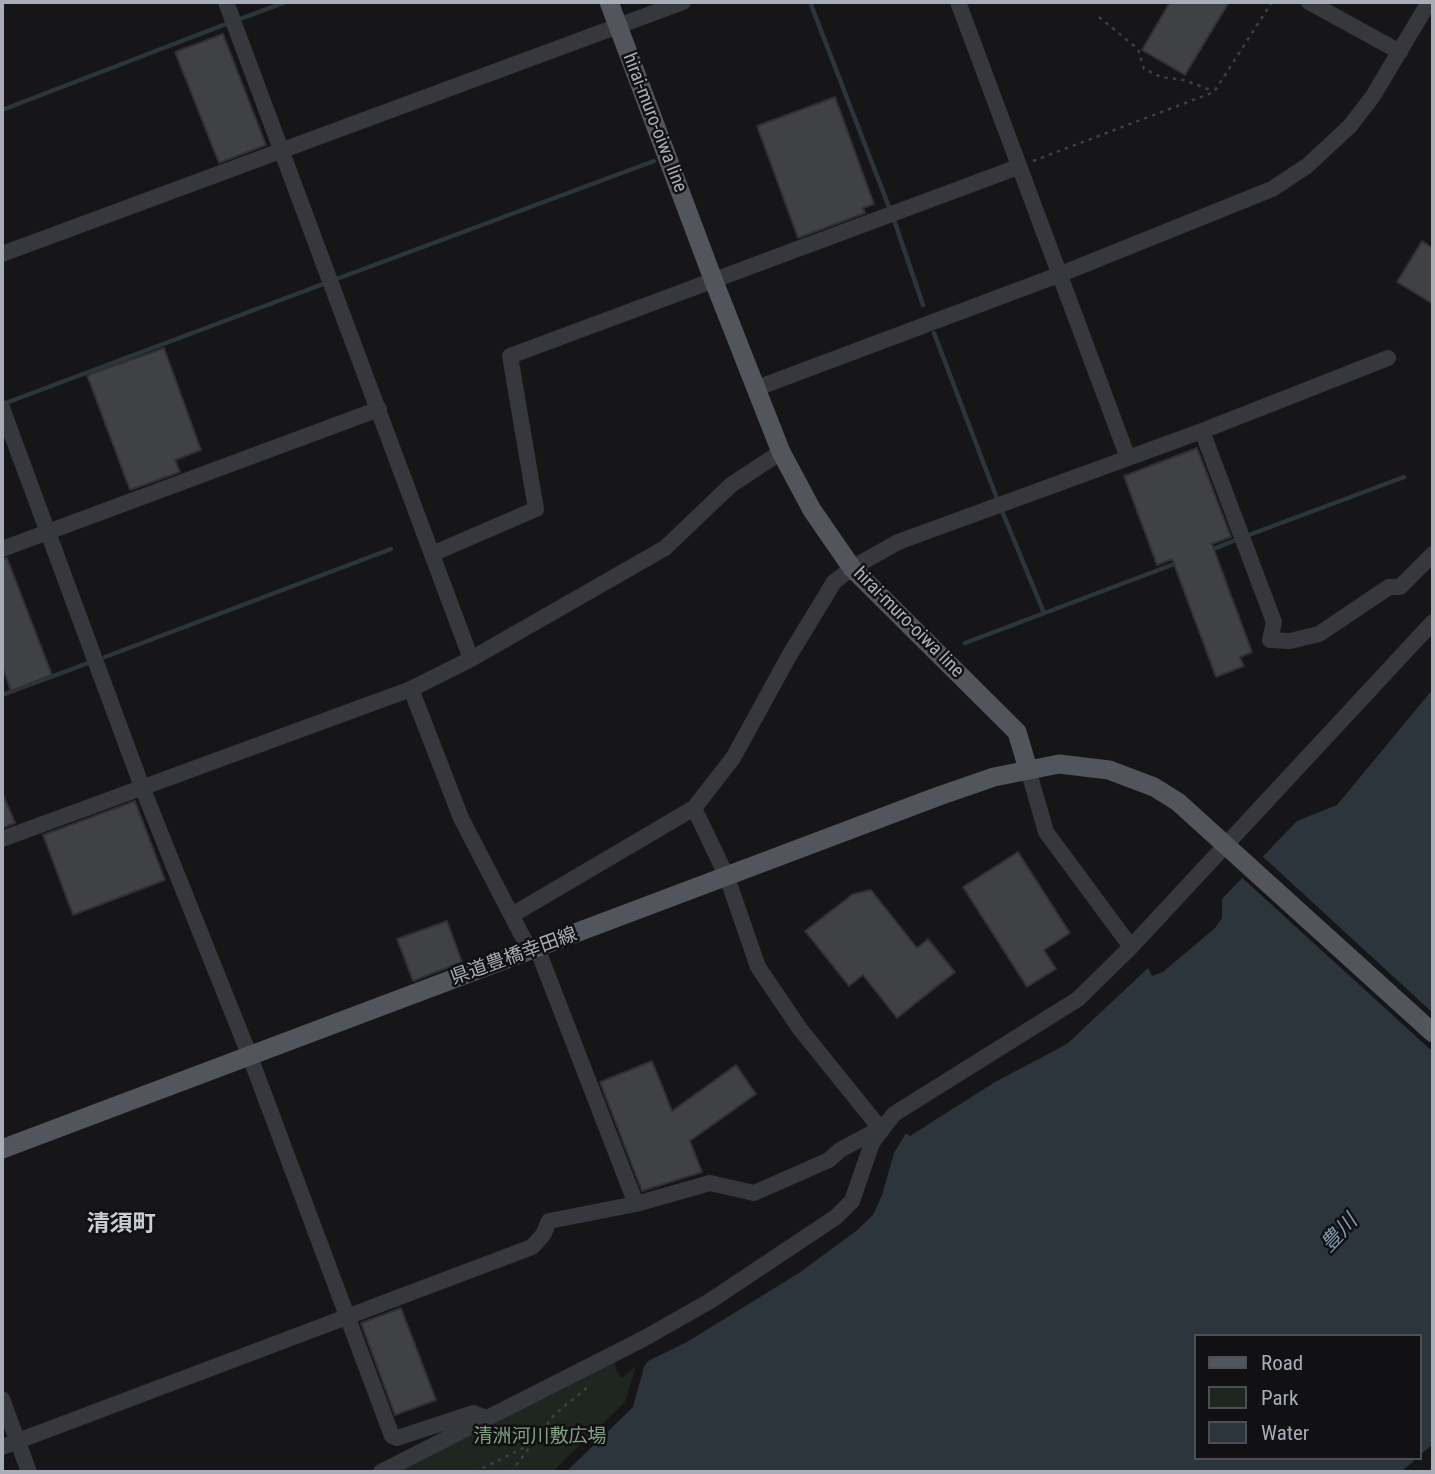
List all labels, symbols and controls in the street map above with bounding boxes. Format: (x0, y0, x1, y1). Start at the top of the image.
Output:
street label: hirai-muro-oiwa line (617, 50, 691, 196)
street label: hirai-muro-oiwa line (848, 563, 968, 683)
street label: 県道豊橋幸田線 (448, 924, 580, 990)
water label: 豊川 (1316, 1210, 1364, 1258)
district label: 清須町 (87, 1211, 155, 1239)
legend (1194, 1334, 1421, 1460)
text: Road (1261, 1351, 1303, 1375)
text: Park (1261, 1386, 1298, 1410)
text: Water (1261, 1421, 1309, 1445)
park label: 清洲河川敷広場 (474, 1426, 606, 1448)

